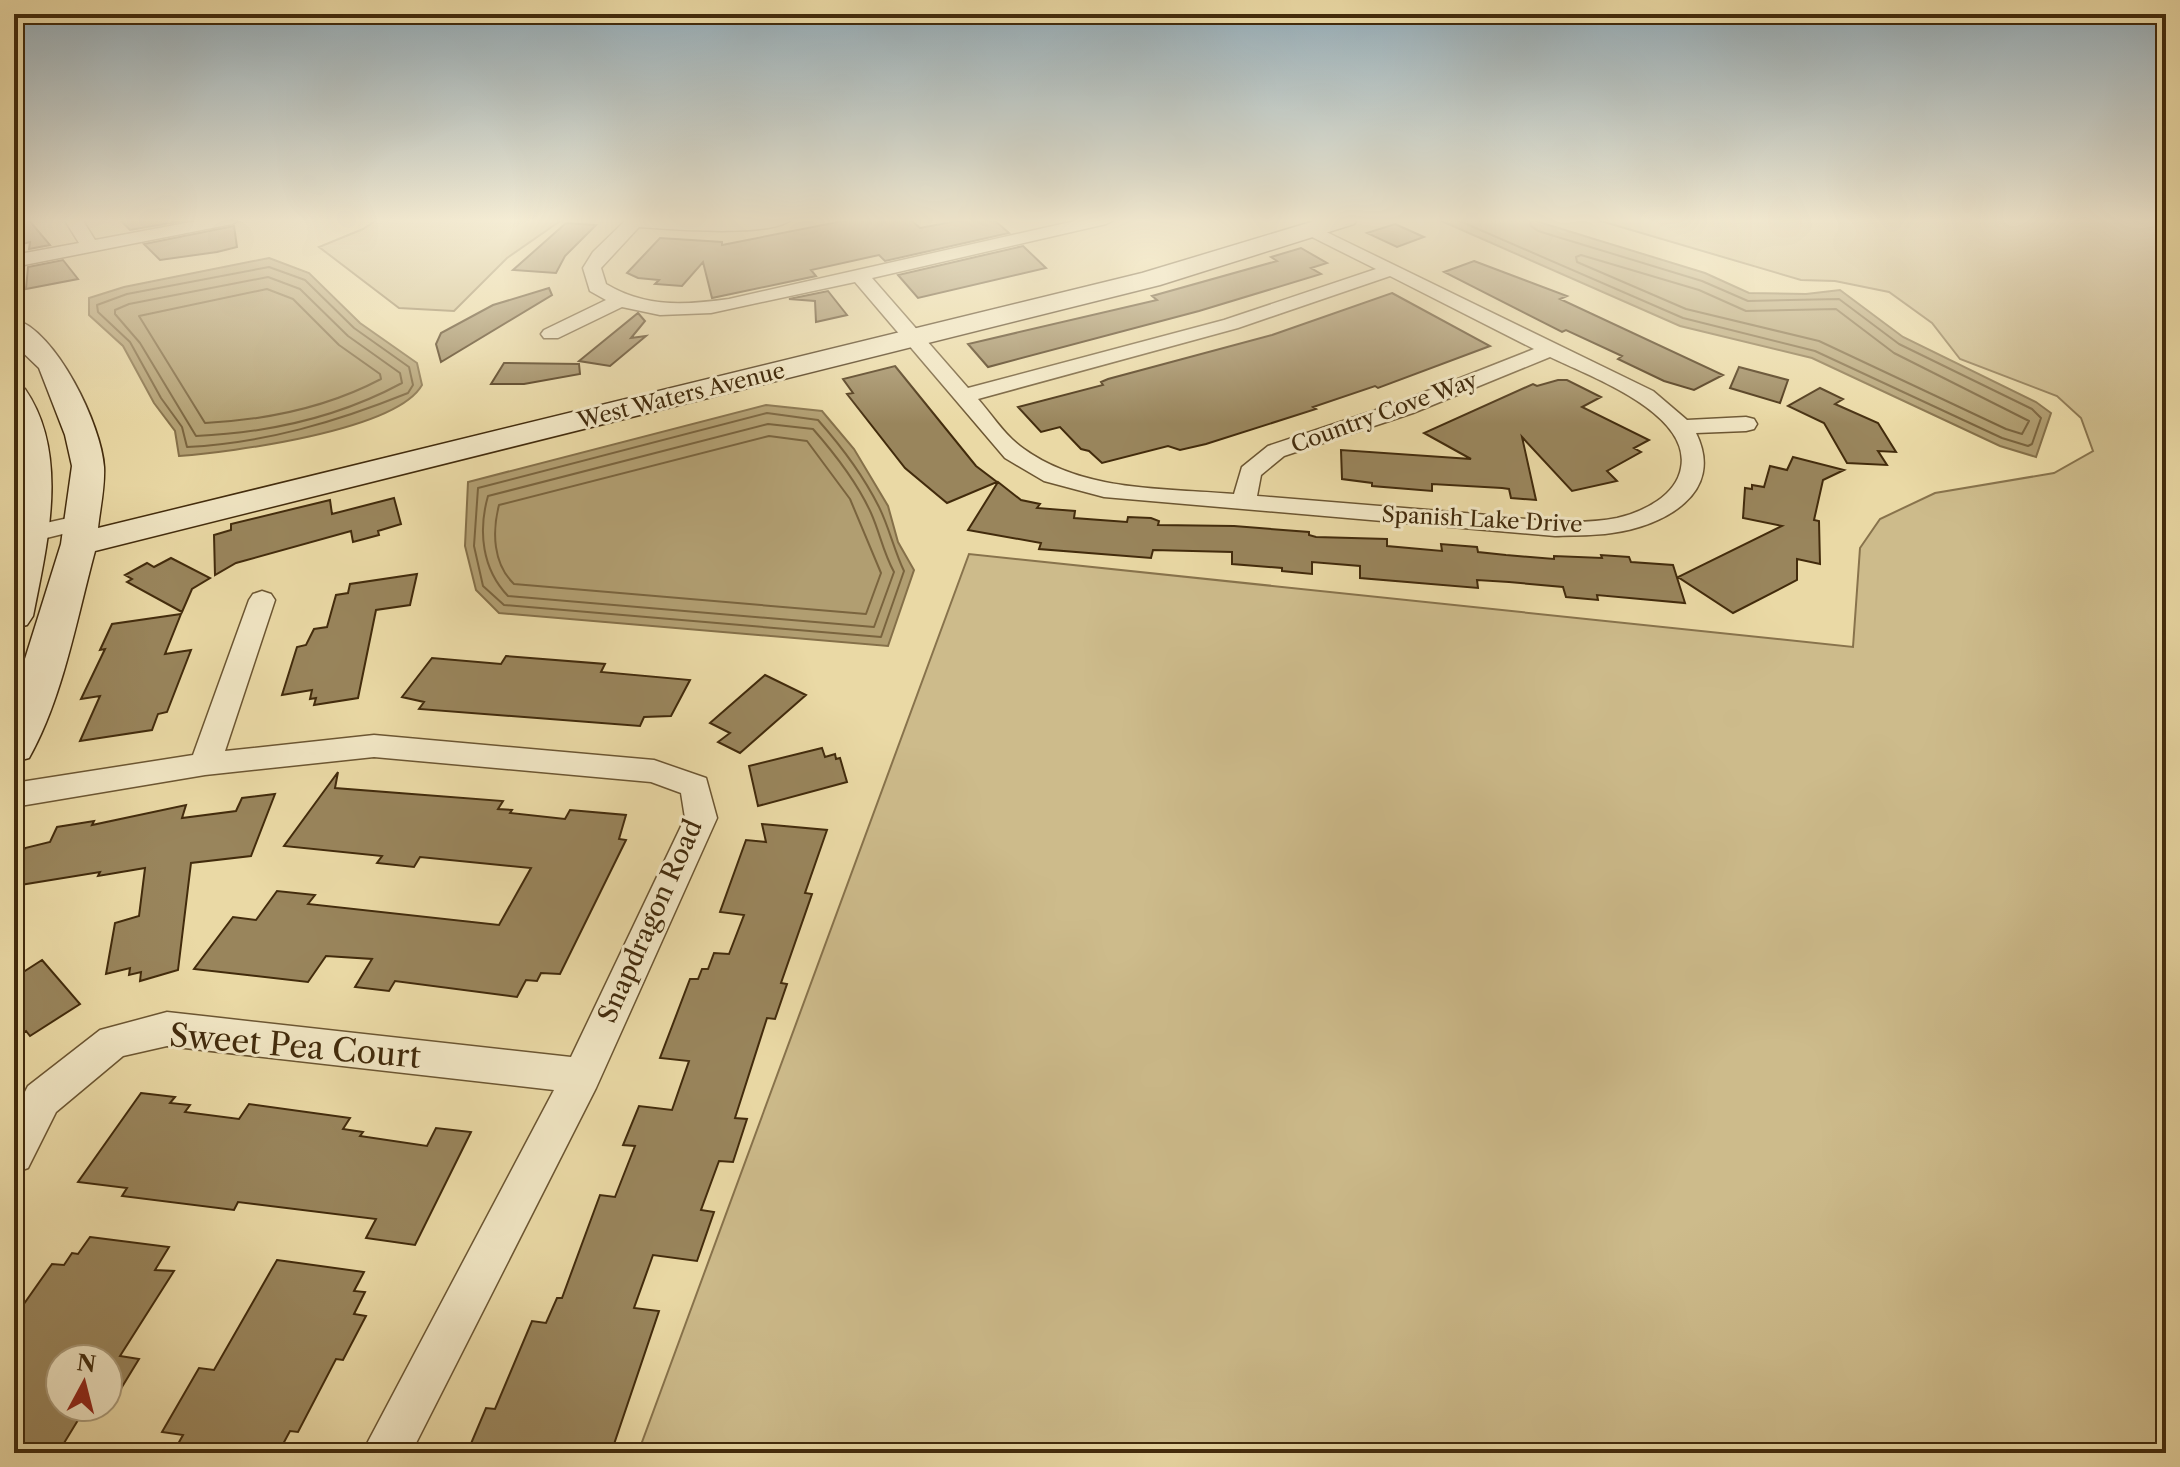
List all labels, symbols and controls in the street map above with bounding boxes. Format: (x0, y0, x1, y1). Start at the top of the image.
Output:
street label: West Waters Avenue (574, 357, 788, 435)
street label: Country Cove Way (1287, 366, 1482, 459)
street label: Spanish Lake Drive (1381, 501, 1583, 538)
street label: Snapdragon Road (591, 814, 709, 1028)
street label: Sweet Pea Court (168, 1015, 423, 1076)
north arrow (44, 1343, 124, 1423)
text: N (75, 1349, 98, 1378)

